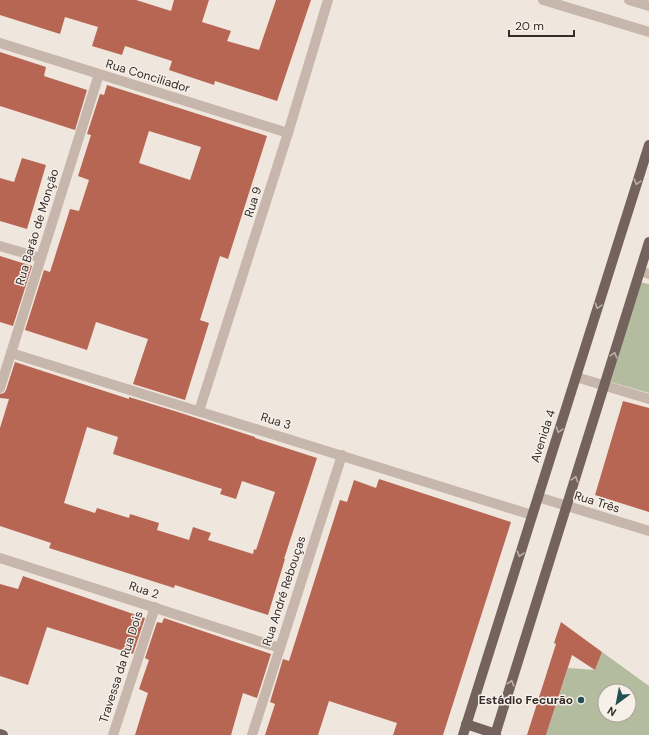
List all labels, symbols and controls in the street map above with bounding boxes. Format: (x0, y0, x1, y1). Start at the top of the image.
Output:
scale bar (509, 12, 574, 38)
text: 20 m (515, 18, 544, 34)
street label: Rua Conciliador (104, 56, 193, 97)
street label: Rua Barão de Monção (12, 167, 62, 287)
one-way arrow (633, 178, 642, 185)
street label: Rua 9 (241, 185, 265, 219)
one-way arrow (594, 302, 603, 309)
one-way arrow (609, 352, 618, 359)
street label: Avenida 4 (527, 408, 559, 464)
street label: Rua 3 (259, 409, 293, 433)
one-way arrow (555, 426, 564, 433)
one-way arrow (570, 476, 579, 483)
street label: Rua Três (572, 488, 622, 516)
street label: Rua André Rebouças (259, 534, 309, 648)
one-way arrow (516, 550, 525, 557)
street label: Rua 2 (127, 578, 161, 602)
street label: Travessa da Rua Dois (95, 609, 147, 725)
one-way arrow (506, 680, 515, 687)
north arrow (597, 683, 637, 723)
place label: Estádio Fecurão (479, 692, 573, 708)
marker: Estádio Fecurão (576, 695, 586, 705)
text: N (605, 703, 619, 720)

